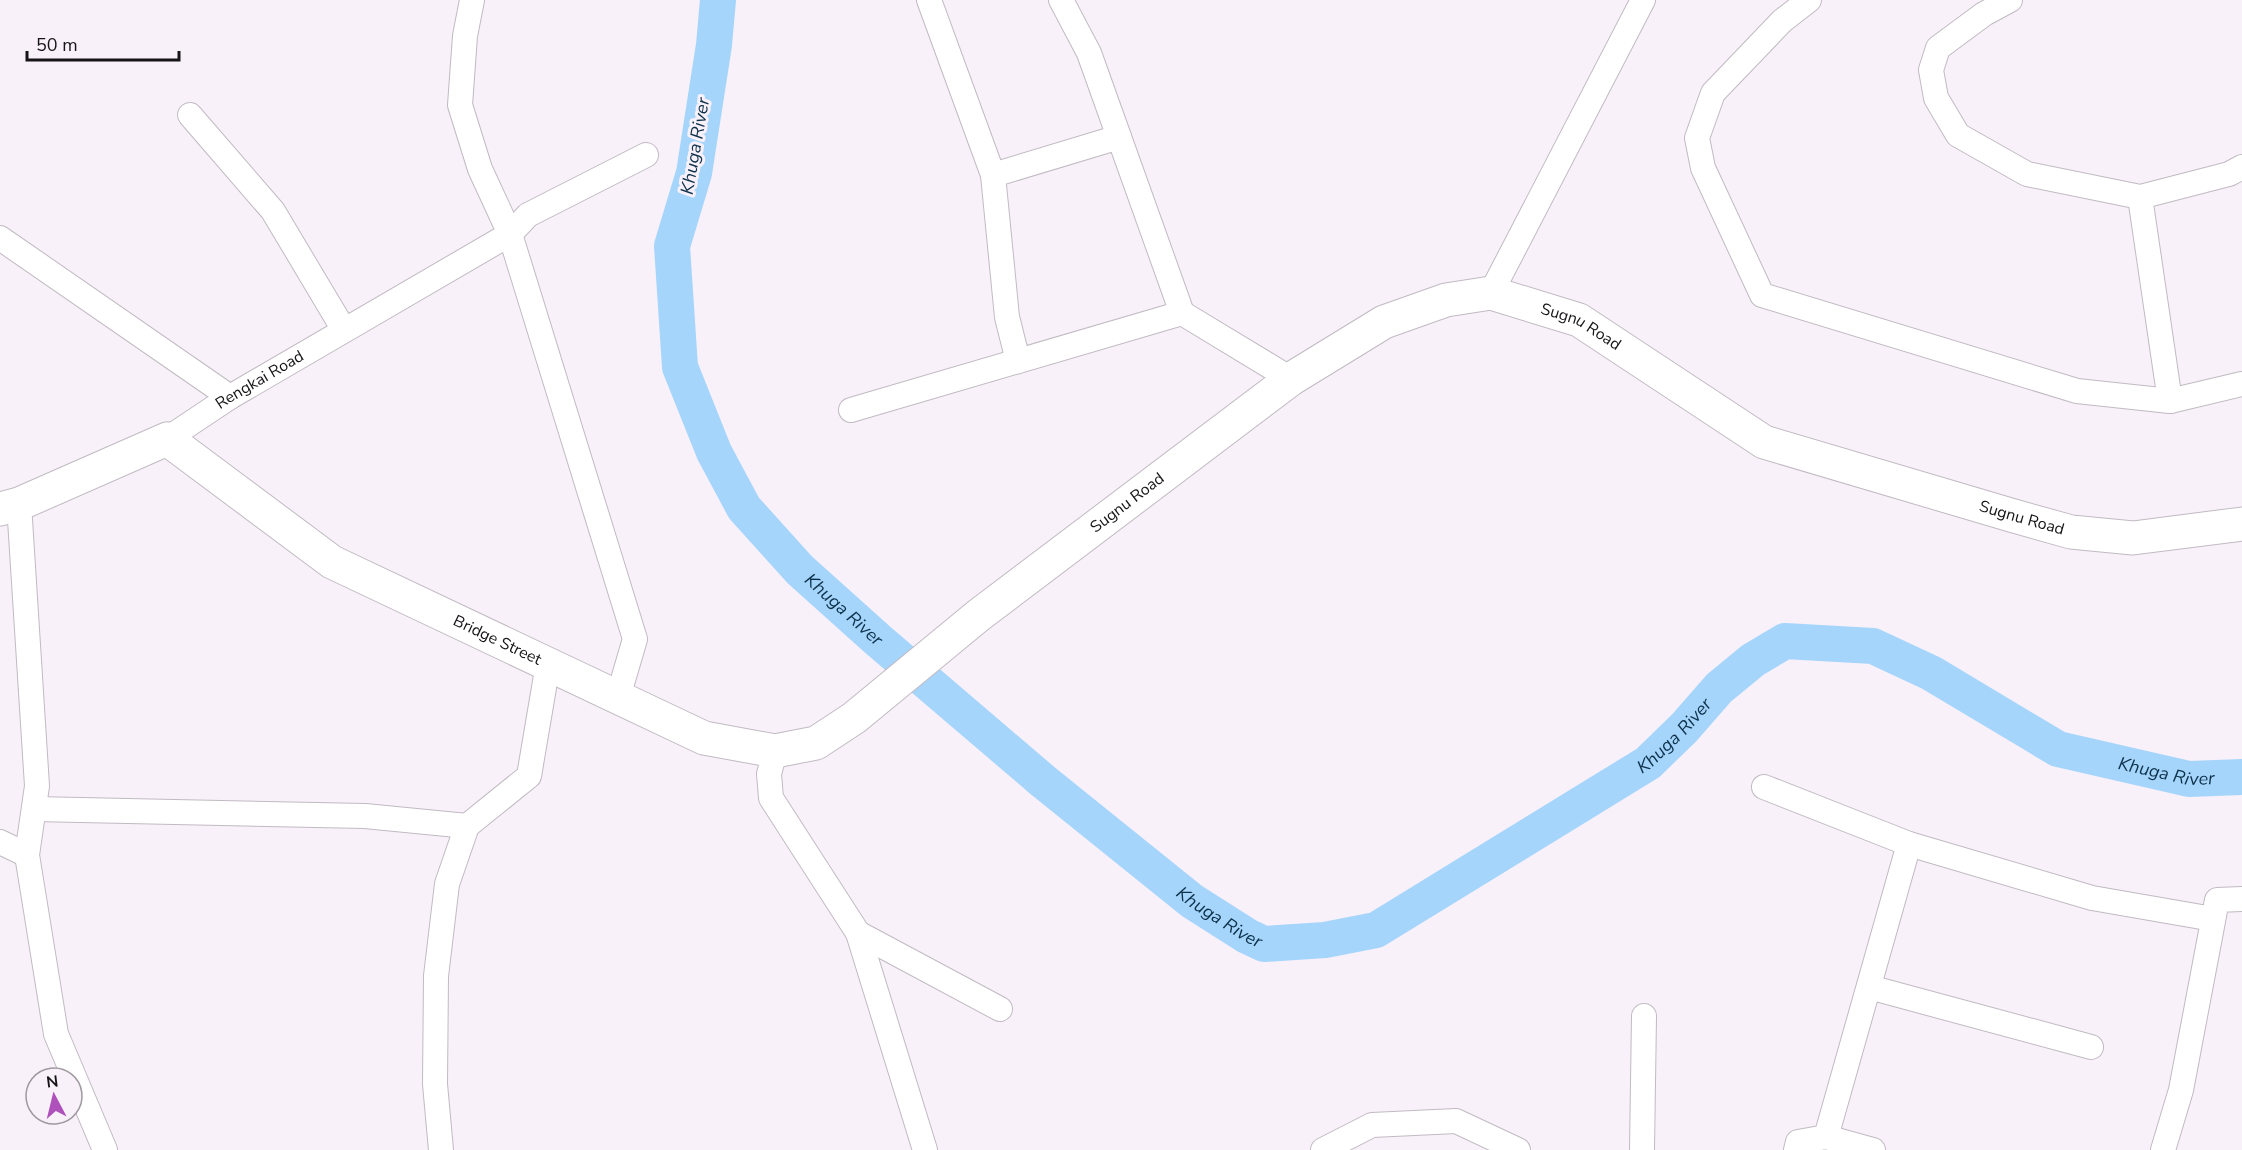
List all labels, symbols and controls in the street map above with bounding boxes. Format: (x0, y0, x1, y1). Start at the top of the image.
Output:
scale bar (27, 24, 178, 62)
text: 50 m (36, 33, 78, 57)
water label: Khuga River (675, 95, 715, 196)
street label: Sugnu Road (1538, 298, 1625, 356)
street label: Rengkai Road (211, 345, 308, 415)
street label: Sugnu Road (1086, 468, 1169, 538)
street label: Sugnu Road (1976, 495, 2067, 541)
water label: Khuga River (800, 568, 889, 651)
street label: Bridge Street (450, 610, 545, 671)
water label: Khuga River (1632, 692, 1717, 779)
water label: Khuga River (2116, 751, 2215, 791)
water label: Khuga River (1171, 881, 1267, 954)
north arrow (24, 1066, 84, 1126)
text: N (45, 1070, 60, 1094)

